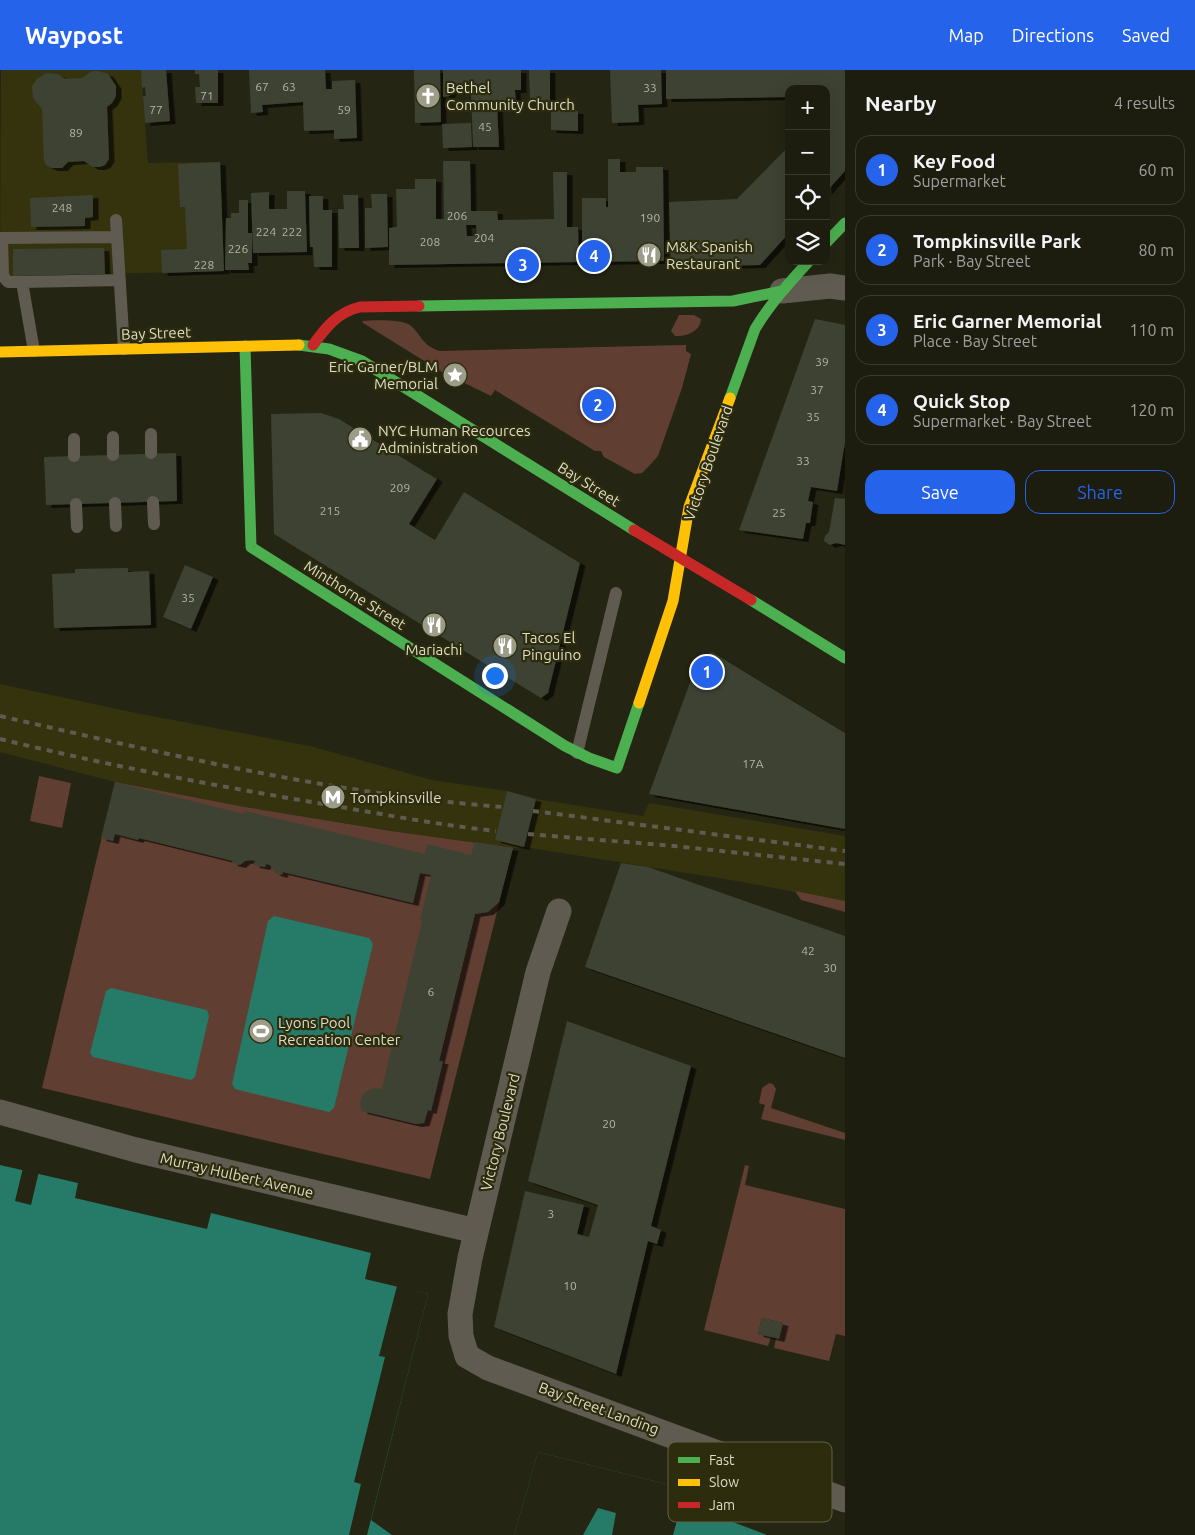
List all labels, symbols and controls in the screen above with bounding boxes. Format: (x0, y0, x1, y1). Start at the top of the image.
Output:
text: Waypost (25, 22, 123, 49)
text: Map (948, 25, 984, 45)
text: Directions (1012, 25, 1094, 45)
text: Saved (1122, 25, 1170, 45)
place label: Bethel Community Church (446, 79, 575, 113)
house number: 67 (255, 80, 269, 93)
house number: 63 (282, 80, 296, 93)
house number: 33 (643, 81, 657, 94)
church icon: Bethel Community Church (415, 83, 441, 109)
map controls (785, 85, 830, 265)
button: + (785, 85, 830, 130)
house number: 71 (200, 89, 214, 102)
text: Nearby (865, 91, 936, 115)
text: 4 results (1114, 94, 1175, 112)
house number: 77 (149, 103, 163, 116)
house number: 59 (337, 103, 351, 116)
house number: 45 (478, 120, 492, 133)
house number: 89 (69, 126, 83, 139)
button: − (785, 130, 830, 175)
text: Key Food (913, 150, 995, 172)
text: 1 (877, 161, 887, 179)
text: 60 m (1138, 161, 1174, 179)
text: Supermarket (913, 172, 1006, 190)
button: locate (785, 175, 830, 220)
house number: 248 (52, 201, 72, 214)
house number: 206 (447, 209, 467, 222)
house number: 190 (640, 211, 660, 224)
button: layers (785, 220, 830, 265)
house number: 224 (256, 225, 276, 238)
house number: 222 (282, 225, 302, 238)
text: Tompkinsville Park (913, 230, 1081, 252)
house number: 204 (474, 231, 494, 244)
house number: 208 (420, 235, 440, 248)
pin: 4 (578, 237, 610, 275)
place label: M&K Spanish Restaurant (666, 238, 753, 272)
text: 2 (877, 241, 887, 259)
text: 80 m (1138, 241, 1174, 259)
house number: 226 (228, 242, 248, 255)
restaurant icon: M&K Spanish Restaurant (636, 242, 662, 268)
pin: 3 (507, 246, 539, 284)
text: Park · Bay Street (913, 252, 1030, 270)
house number: 228 (194, 258, 214, 271)
text: Eric Garner Memorial (913, 310, 1102, 332)
text: 3 (877, 321, 887, 339)
text: 110 m (1129, 321, 1174, 339)
street label: Bay Street (121, 323, 191, 343)
text: Place · Bay Street (913, 332, 1037, 350)
house number: 39 (815, 355, 829, 368)
place label: Eric Garner/BLM Memorial (329, 358, 438, 392)
place icon: Eric Garner/BLM Memorial (442, 362, 468, 388)
house number: 37 (810, 383, 824, 396)
pin: 2 (582, 386, 614, 424)
text: Quick Stop (913, 390, 1010, 412)
text: 4 (877, 401, 887, 419)
text: 120 m (1129, 401, 1174, 419)
street label: Victory Boulevard (680, 403, 736, 523)
house number: 35 (806, 410, 820, 423)
text: Supermarket · Bay Street (913, 412, 1091, 430)
place label: NYC Human Recources Administration (378, 422, 530, 456)
public building icon: NYC Human Recources Administration (347, 426, 373, 452)
house number: 33 (796, 454, 810, 467)
street label: Bay Street (555, 458, 623, 510)
button: Save (865, 470, 1015, 514)
button: Share (1025, 470, 1175, 514)
house number: 209 (390, 481, 410, 494)
house number: 215 (320, 504, 340, 517)
house number: 25 (772, 506, 786, 519)
street label: Minthorne Street (301, 557, 409, 633)
house number: 35 (181, 591, 195, 604)
restaurant icon: Mariachi (421, 612, 447, 638)
place label: Tacos El Pinguino (522, 629, 581, 663)
restaurant icon: Tacos El Pinguino (492, 633, 518, 659)
place label: Mariachi (406, 641, 462, 658)
pin: 1 (691, 653, 723, 691)
your location (482, 663, 508, 689)
house number: 17A (742, 757, 764, 770)
metro station icon: Tompkinsville (320, 784, 346, 810)
place label: Tompkinsville (350, 789, 442, 806)
house number: 42 (801, 944, 815, 957)
house number: 30 (823, 961, 837, 974)
house number: 6 (428, 985, 435, 998)
place label: Lyons Pool Recreation Center (278, 1014, 401, 1048)
sports icon: Lyons Pool Recreation Center (248, 1018, 274, 1044)
street label: Victory Boulevard (477, 1071, 523, 1193)
house number: 20 (602, 1117, 616, 1130)
street label: Murray Hulbert Avenue (159, 1149, 315, 1201)
house number: 3 (548, 1207, 554, 1220)
house number: 10 (563, 1279, 577, 1292)
street label: Bay Street Landing (537, 1378, 661, 1438)
legend (668, 1442, 832, 1522)
text: Fast (709, 1452, 735, 1468)
text: Slow (709, 1474, 739, 1490)
text: Jam (709, 1497, 735, 1513)

